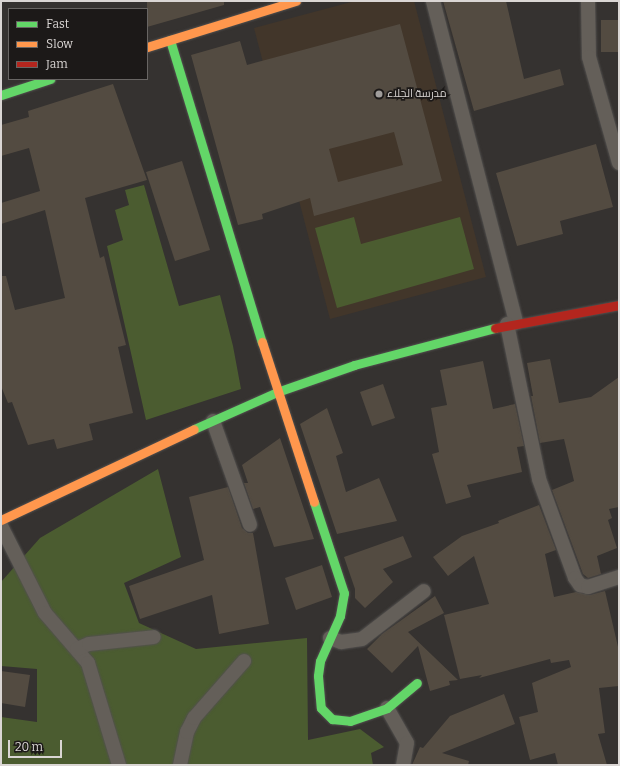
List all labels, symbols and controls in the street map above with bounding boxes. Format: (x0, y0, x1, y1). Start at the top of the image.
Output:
legend (8, 8, 148, 80)
text: Fast (46, 17, 69, 31)
text: Slow (46, 37, 73, 51)
text: Jam (46, 57, 68, 71)
place label: مدرسة الجلاء (387, 87, 446, 101)
marker: مدرسة الجلاء (374, 89, 384, 99)
scale bar (10, 732, 64, 758)
text: 20 m (15, 740, 43, 754)

